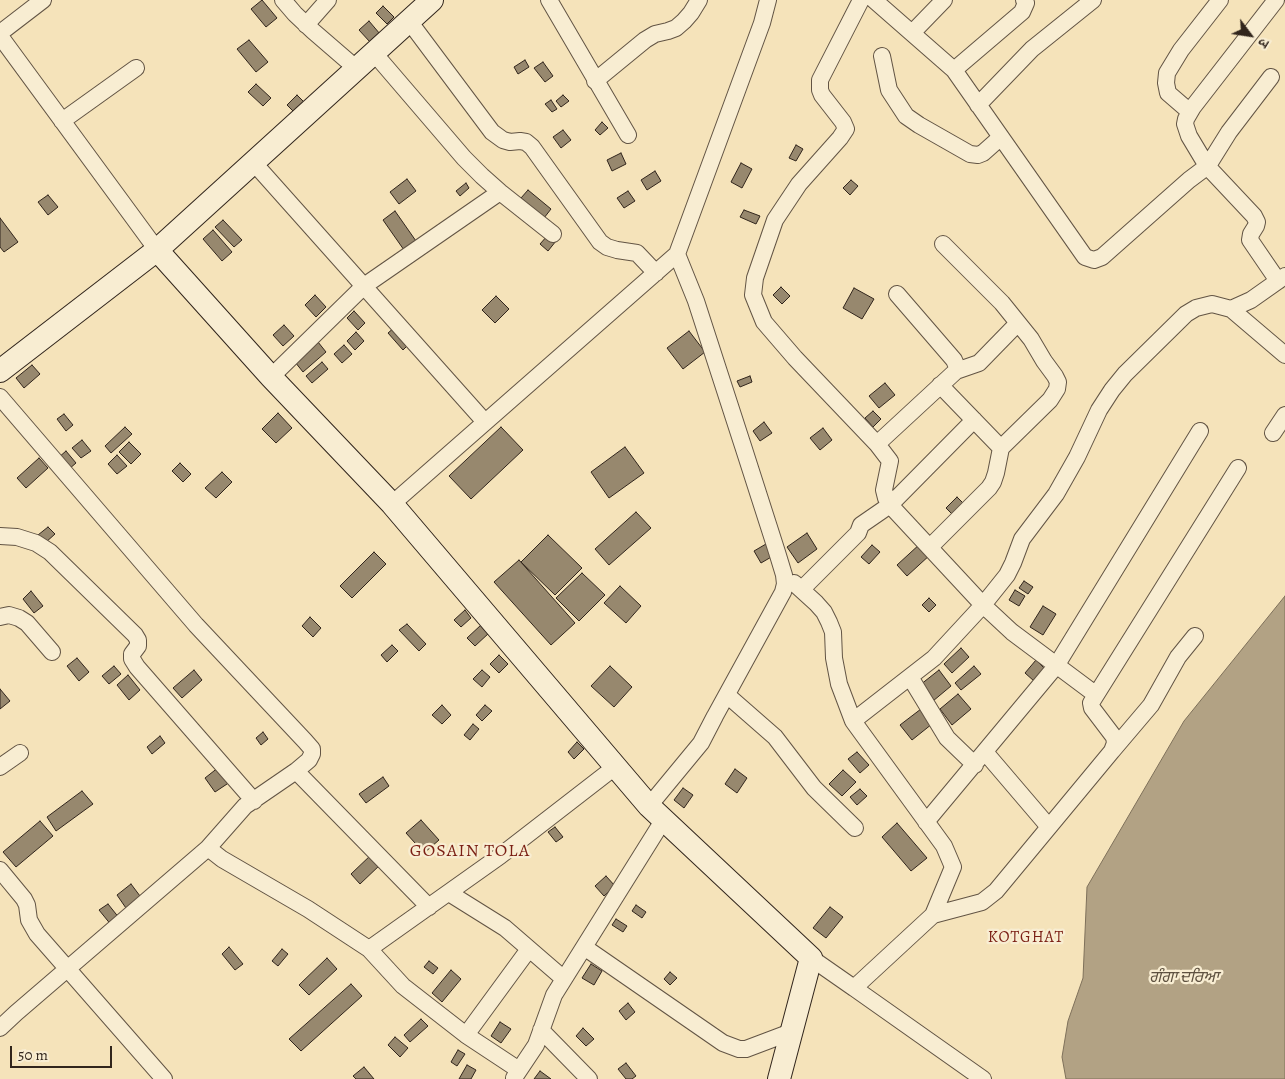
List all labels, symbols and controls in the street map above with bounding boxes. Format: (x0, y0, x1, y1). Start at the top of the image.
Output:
north arrow (1225, 10, 1275, 60)
text: उ (1253, 35, 1273, 51)
district label: GOSAIN TOLA (408, 841, 532, 863)
district label: KOTGHAT (987, 928, 1065, 948)
water label: ਗੰਗਾ ਦਰਿਆ (1149, 968, 1219, 988)
scale bar (12, 1036, 115, 1068)
text: 50 m (18, 1045, 48, 1065)

